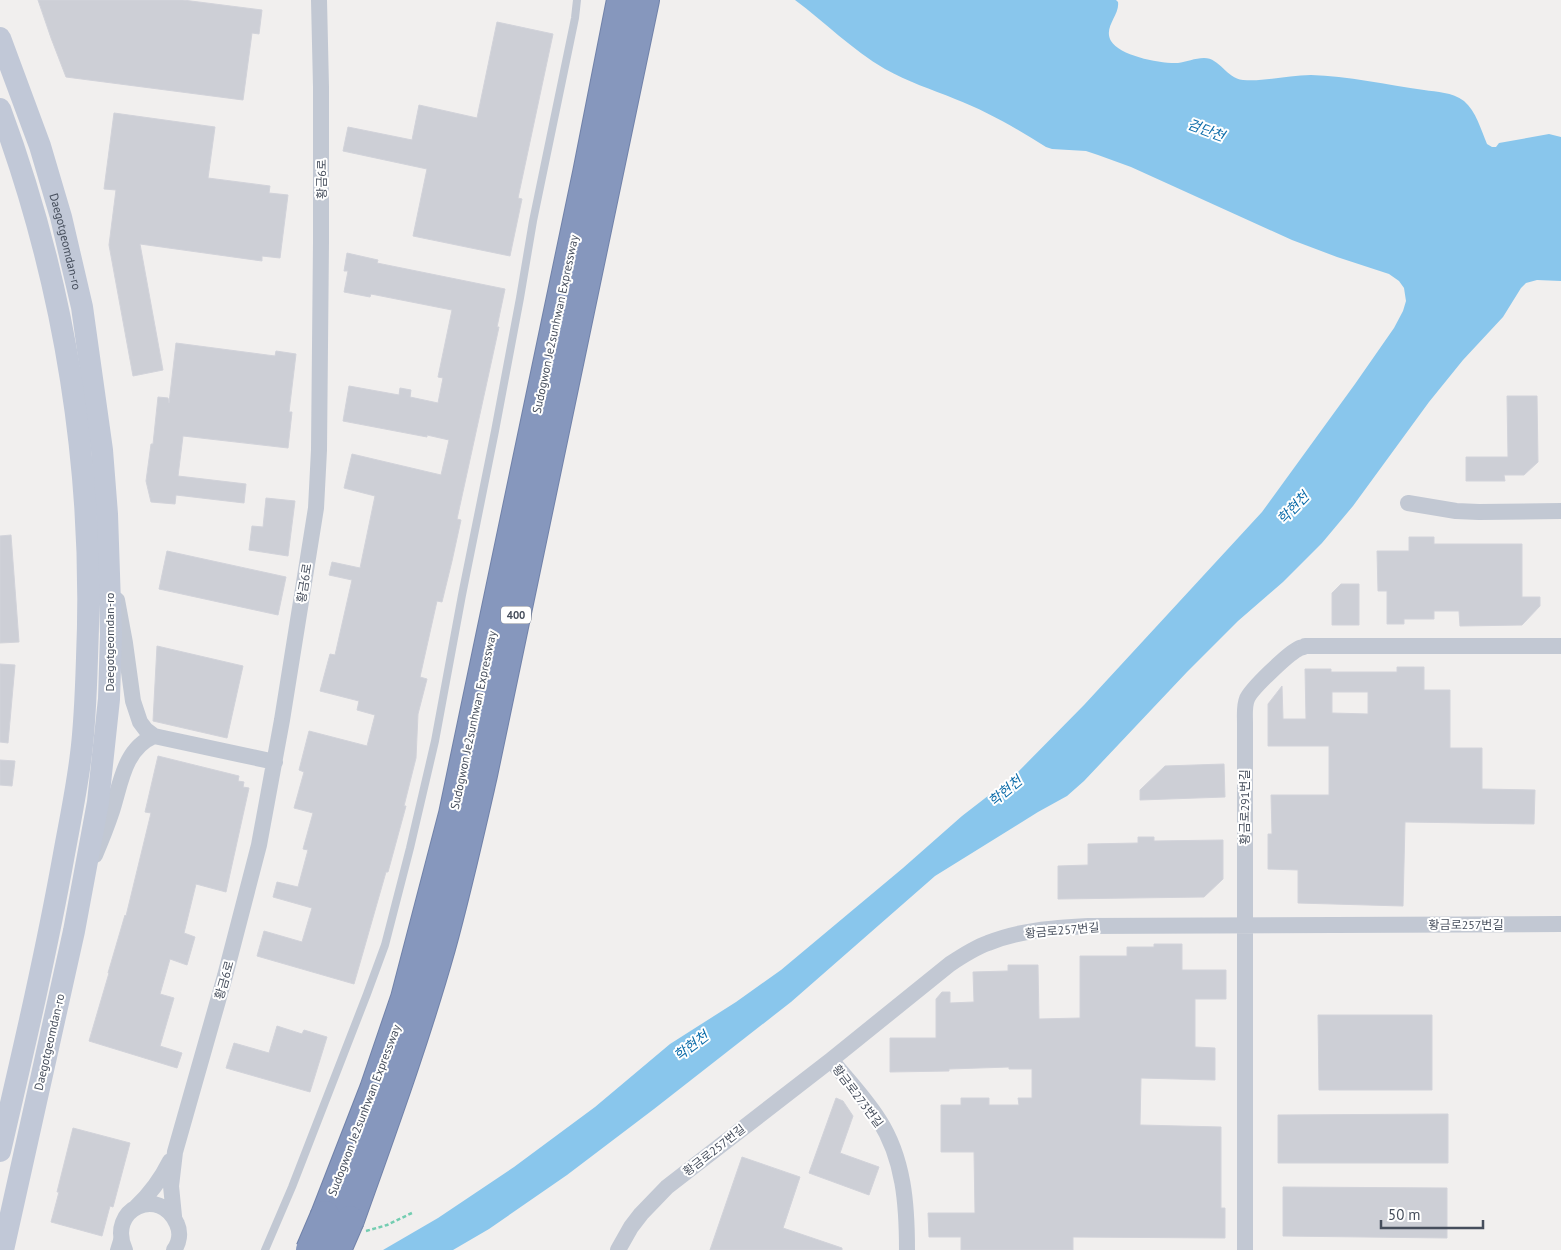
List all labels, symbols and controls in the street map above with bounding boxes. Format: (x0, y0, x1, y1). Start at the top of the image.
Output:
water label: 검단천 (1185, 115, 1228, 145)
street label: 황금6로 (314, 159, 329, 199)
street label: Daegotgeomdan-ro (47, 191, 85, 291)
street label: Sudogwon Je2sunhwan Expressway (529, 233, 581, 415)
water label: 학현천 (1273, 487, 1314, 528)
street label: 황금6로 (293, 562, 315, 604)
street label: Daegotgeomdan-ro (102, 593, 117, 691)
road number: 400 (501, 606, 531, 624)
street label: Sudogwon Je2sunhwan Expressway (447, 629, 499, 811)
street label: 황금로291번길 (1237, 770, 1252, 844)
water label: 학현천 (984, 771, 1026, 810)
street label: 황금로257번길 (1429, 917, 1503, 932)
street label: 황금로257번길 (1024, 919, 1100, 941)
street label: 황금6로 (211, 959, 237, 1001)
street label: Daegotgeomdan-ro (31, 992, 67, 1092)
street label: Sudogwon Je2sunhwan Expressway (324, 1022, 404, 1198)
water label: 학현천 (670, 1027, 713, 1065)
street label: 황금로273번길 (829, 1062, 887, 1130)
street label: 황금로257번길 (680, 1121, 748, 1179)
scale bar (1381, 1198, 1484, 1230)
text: 50 m (1388, 1205, 1421, 1224)

